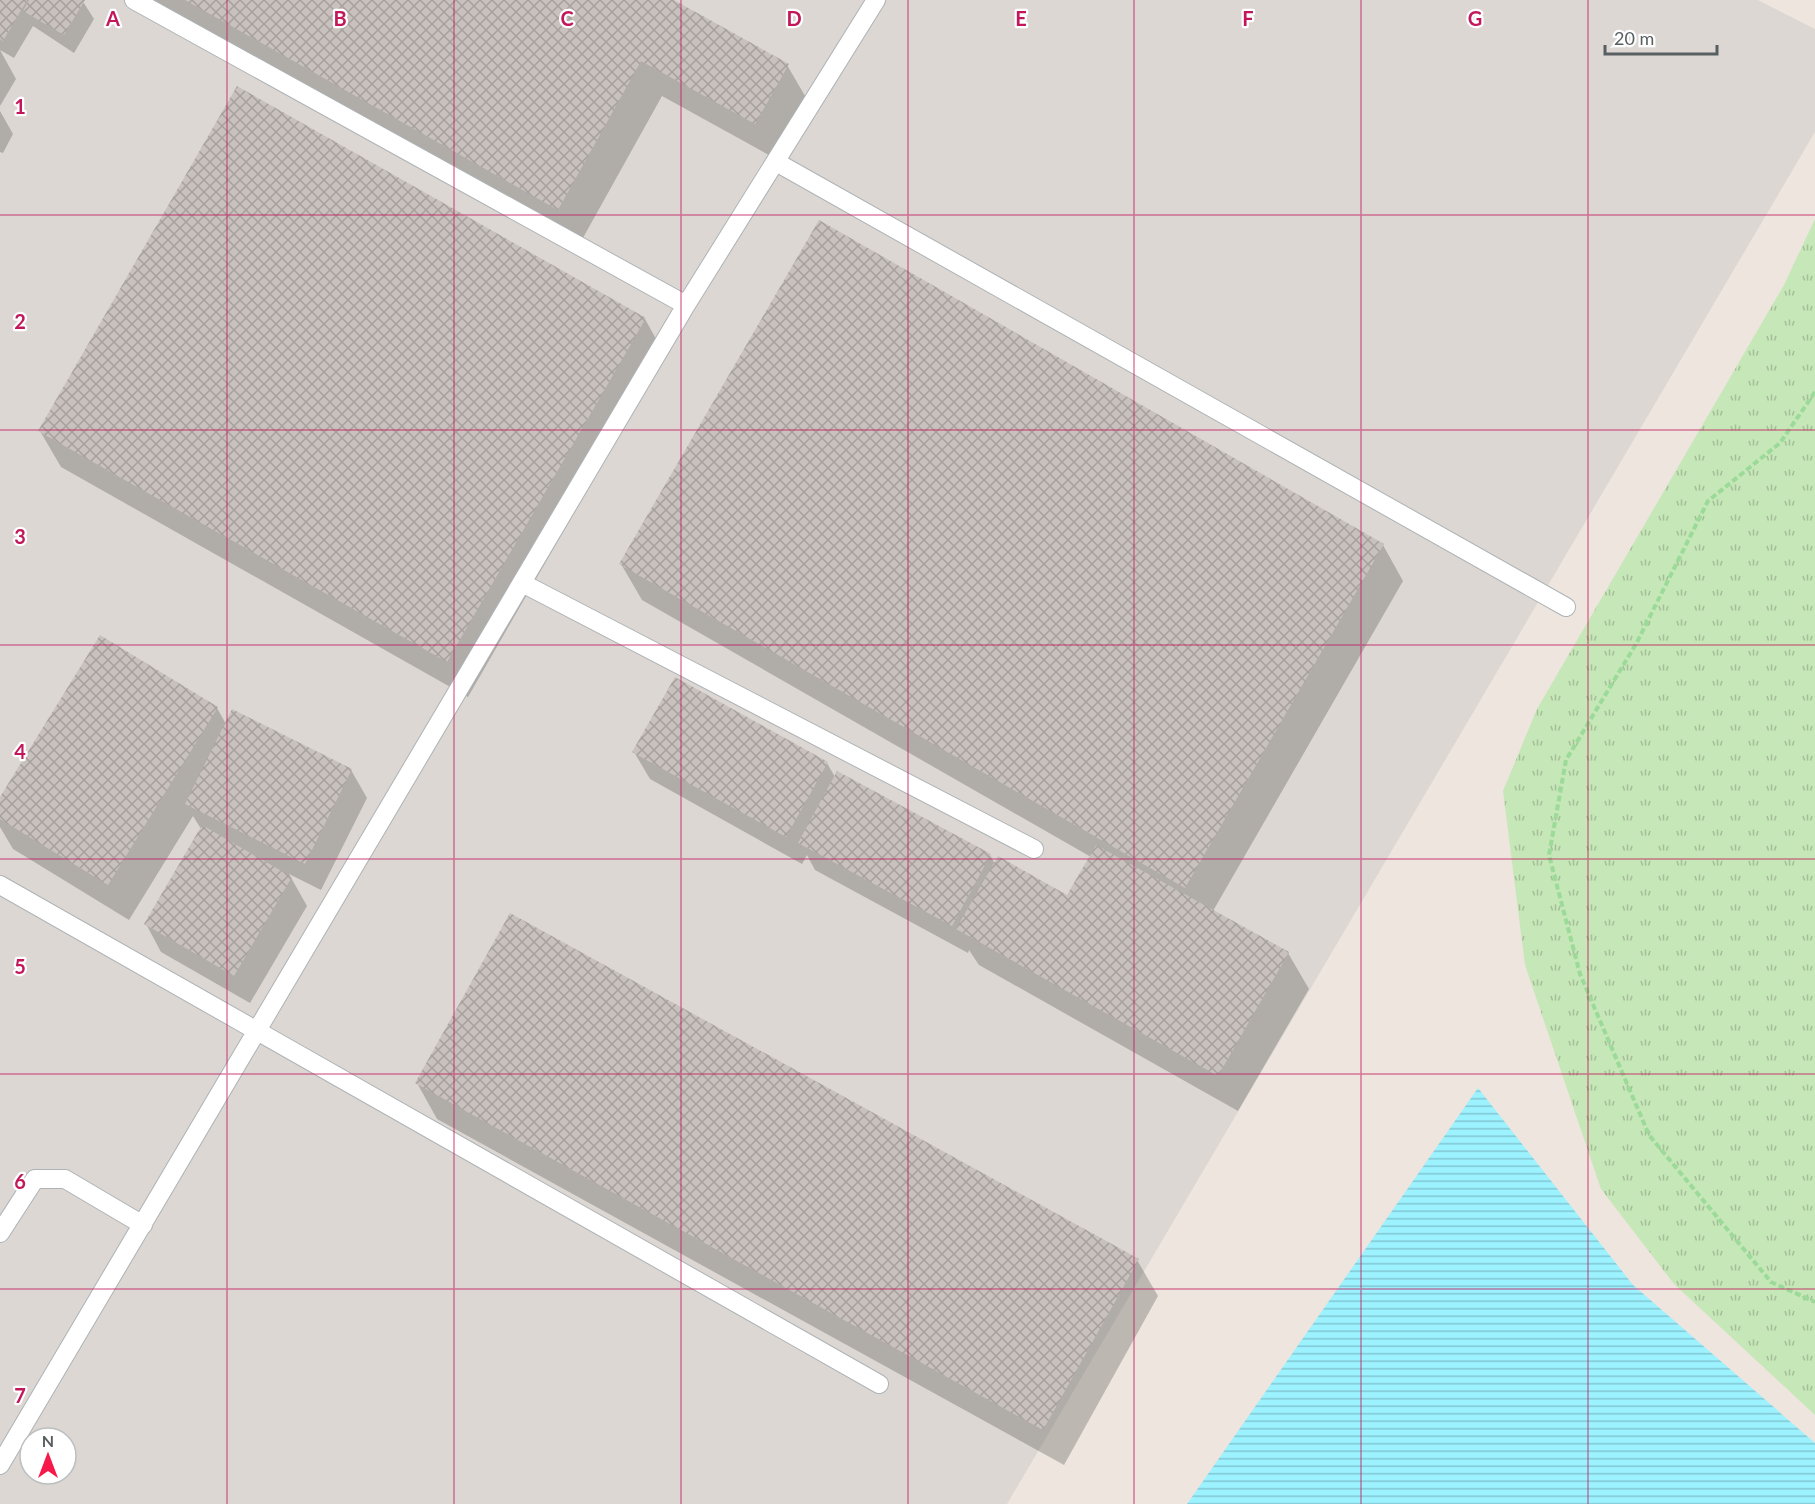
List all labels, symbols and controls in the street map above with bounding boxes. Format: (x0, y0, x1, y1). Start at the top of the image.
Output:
text: A (105, 6, 120, 30)
text: B (333, 6, 347, 30)
text: C (560, 6, 574, 30)
text: D (786, 6, 802, 30)
text: E (1015, 6, 1027, 30)
text: F (1242, 6, 1254, 30)
text: G (1468, 6, 1482, 30)
scale bar (1605, 18, 1718, 56)
text: 20 m (1614, 27, 1654, 49)
text: 1 (14, 94, 26, 118)
text: 2 (14, 309, 26, 333)
text: 3 (14, 524, 26, 548)
text: 4 (14, 739, 26, 763)
text: 5 (14, 954, 26, 978)
text: 6 (14, 1169, 26, 1193)
text: 7 (14, 1383, 26, 1407)
north arrow (18, 1426, 78, 1486)
text: N (42, 1431, 54, 1450)

